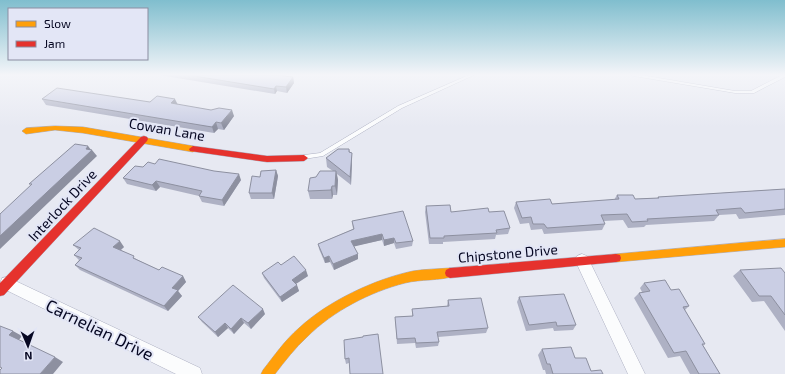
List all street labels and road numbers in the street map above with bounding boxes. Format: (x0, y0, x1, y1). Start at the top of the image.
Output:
street label: Cowan Lane (128, 114, 206, 144)
street label: Interlock Drive (24, 165, 100, 245)
street label: Chipstone Drive (457, 240, 559, 266)
street label: Carnelian Drive (43, 294, 157, 364)

